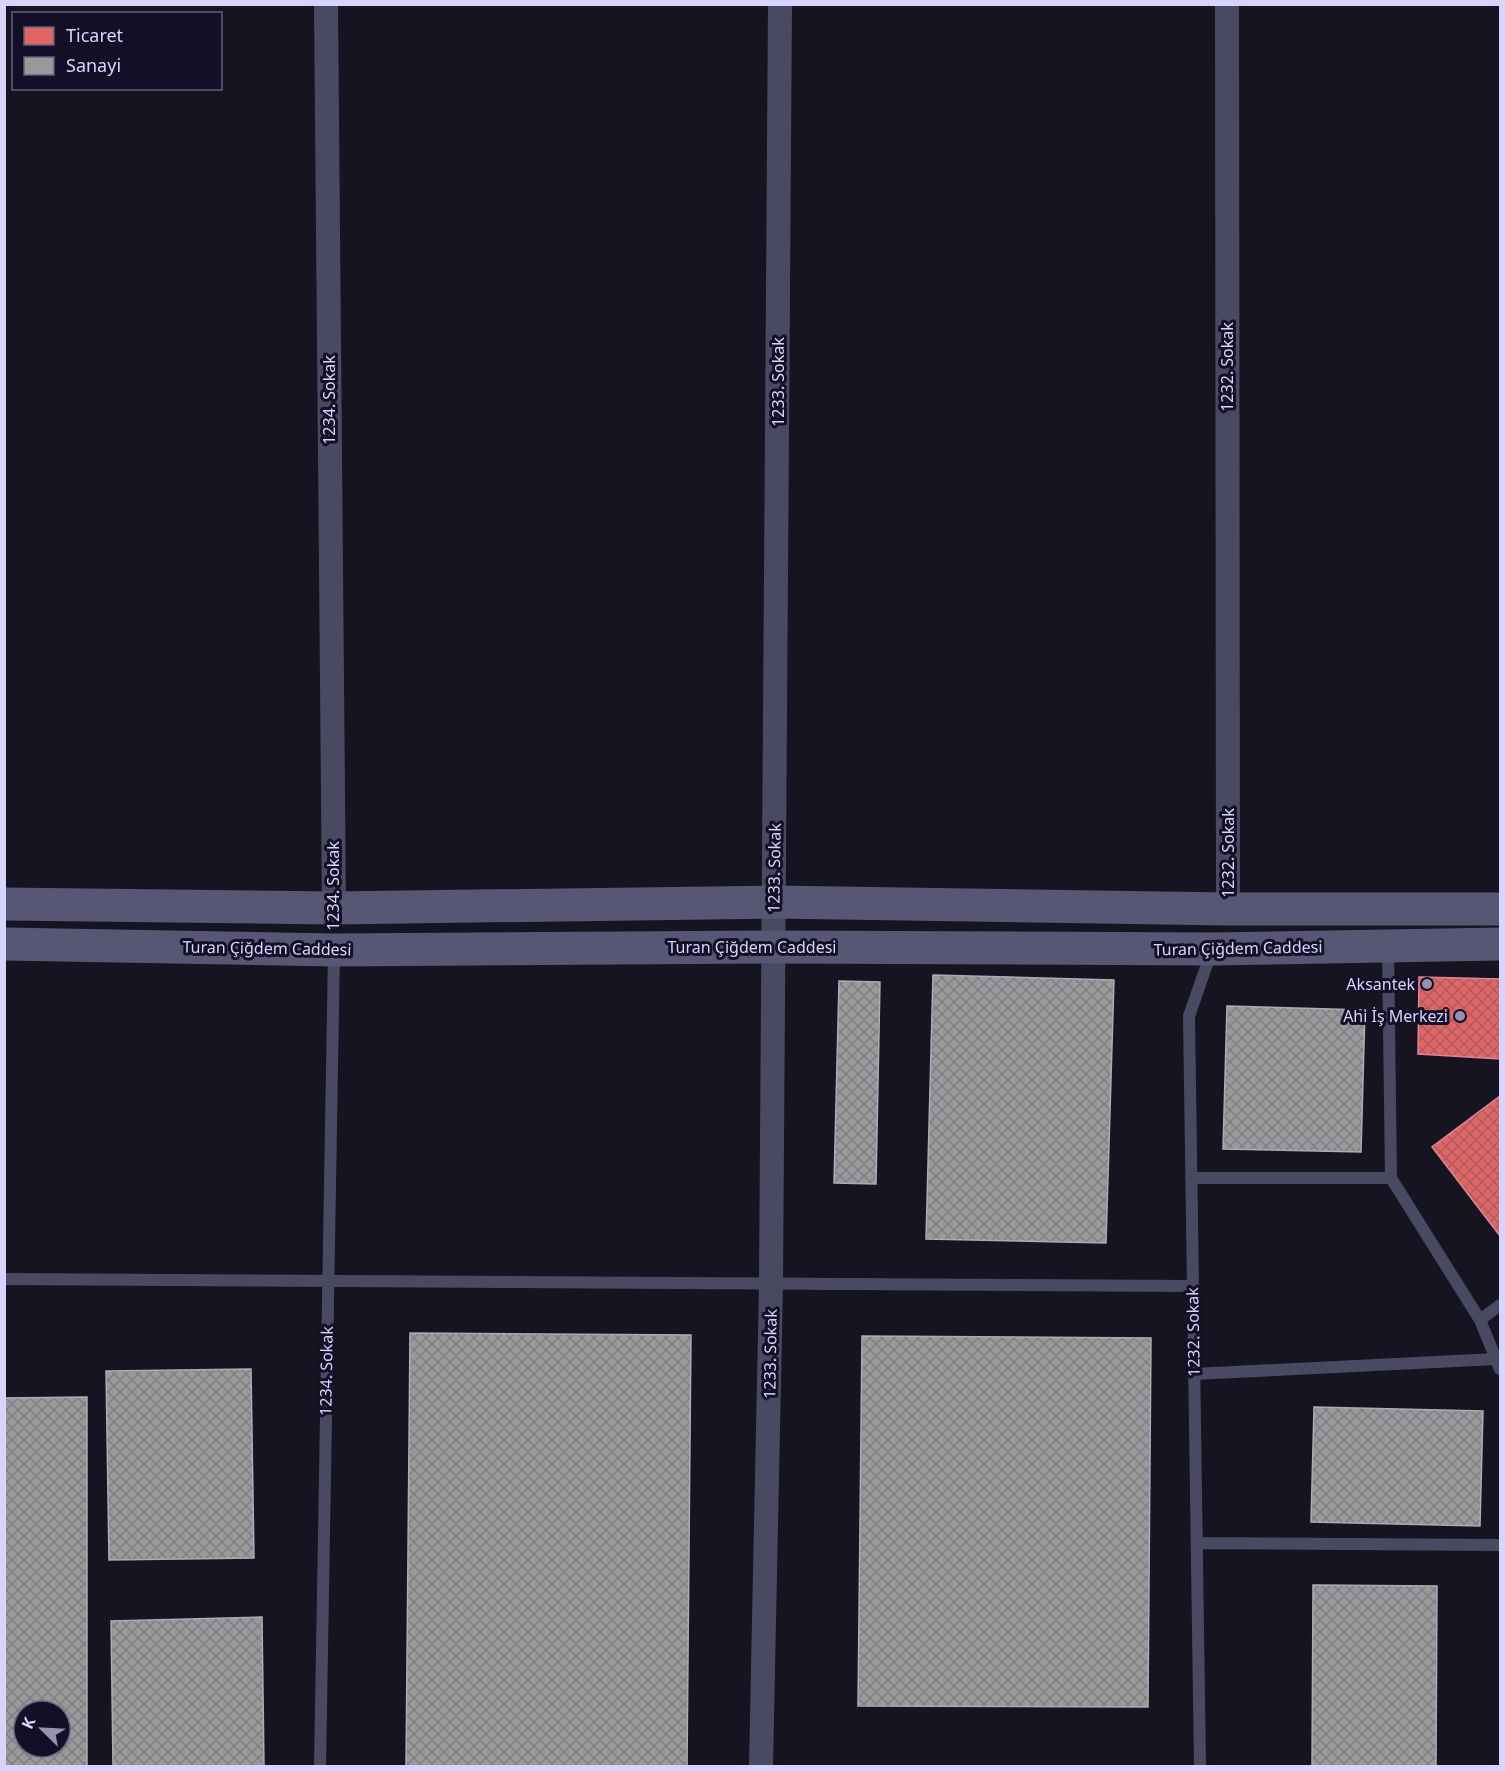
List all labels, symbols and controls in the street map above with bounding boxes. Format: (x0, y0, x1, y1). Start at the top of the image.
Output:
legend (12, 12, 222, 90)
text: Ticaret (66, 23, 124, 47)
text: Sanayi (66, 53, 121, 77)
street label: 1232. Sokak (1216, 322, 1238, 412)
street label: 1233. Sokak (767, 337, 789, 427)
street label: 1234. Sokak (318, 355, 340, 445)
street label: 1232. Sokak (1217, 808, 1239, 898)
street label: 1233. Sokak (762, 823, 786, 913)
street label: 1234. Sokak (322, 841, 344, 931)
street label: Turan Çiğdem Caddesi (182, 936, 352, 960)
street label: Turan Çiğdem Caddesi (668, 936, 836, 958)
street label: Turan Çiğdem Caddesi (1153, 936, 1323, 960)
place label: Aksantek (1346, 973, 1415, 995)
marker: Aksantek (1420, 977, 1434, 991)
place label: Ahi İş Merkezi (1343, 1005, 1448, 1027)
marker: Ahi İş Merkezi (1453, 1009, 1467, 1023)
street label: 1232. Sokak (1181, 1287, 1205, 1377)
street label: 1233. Sokak (758, 1309, 782, 1399)
street label: 1234. Sokak (314, 1326, 338, 1416)
north arrow (12, 1699, 72, 1759)
text: K (16, 1713, 41, 1732)

